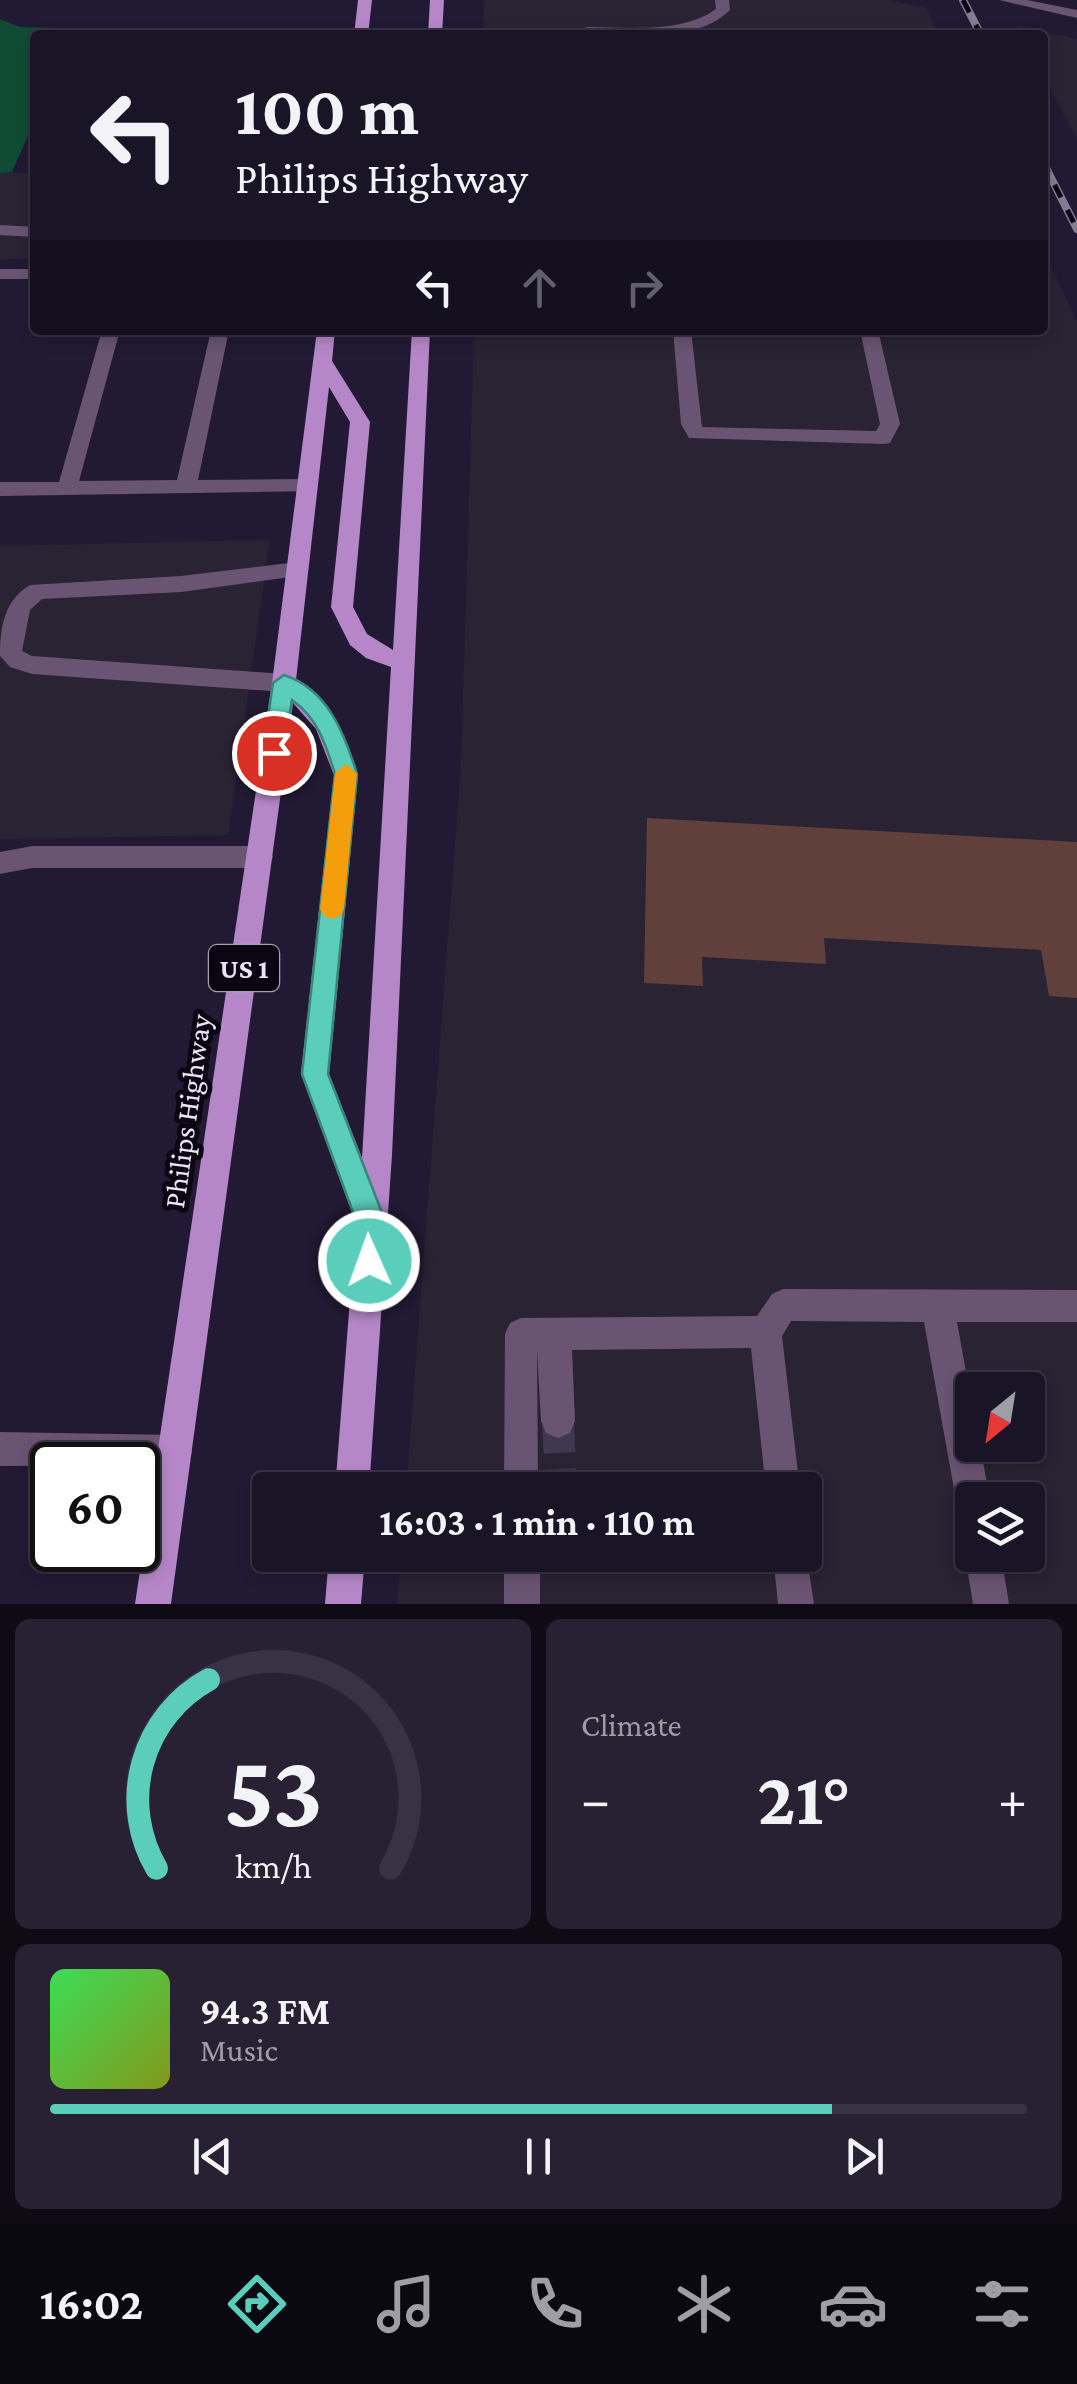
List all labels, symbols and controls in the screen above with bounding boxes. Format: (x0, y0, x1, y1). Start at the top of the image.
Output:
icon: left (70, 70, 200, 200)
text: 100 m (235, 71, 419, 149)
text: Philips Highway (235, 153, 528, 203)
icon: left (407, 260, 462, 315)
icon: ahead (512, 260, 567, 315)
icon: right (617, 260, 672, 315)
pin (232, 711, 317, 796)
icon: arrive (247, 726, 302, 781)
road number: US 1 (209, 945, 279, 991)
street label: Philips Highway (157, 1012, 218, 1210)
position arrow (317, 1209, 421, 1313)
north arrow (955, 1372, 1045, 1462)
map controls (955, 1372, 1045, 1572)
speed limit sign: 60 (30, 1442, 160, 1572)
button: layers (955, 1482, 1045, 1572)
text: 16:03 · 1 min · 110 m (379, 1501, 695, 1543)
text: Climate (581, 1707, 682, 1743)
text: 53 (223, 1733, 323, 1848)
text: 21° (757, 1757, 851, 1840)
text: − (581, 1769, 610, 1830)
text: + (998, 1769, 1027, 1830)
text: km/h (234, 1846, 312, 1886)
text: 94.3 FM (200, 1990, 330, 2032)
text: Music (200, 2032, 278, 2068)
icon: previous (185, 2129, 240, 2184)
icon: pause (511, 2129, 566, 2184)
icon: next (837, 2129, 892, 2184)
icon: directions (222, 2269, 292, 2339)
icon: music (371, 2269, 441, 2339)
icon: phone (520, 2269, 590, 2339)
icon: climate (669, 2269, 739, 2339)
icon: car (818, 2269, 888, 2339)
icon: filters (967, 2269, 1037, 2339)
text: 16:02 (40, 2279, 143, 2329)

